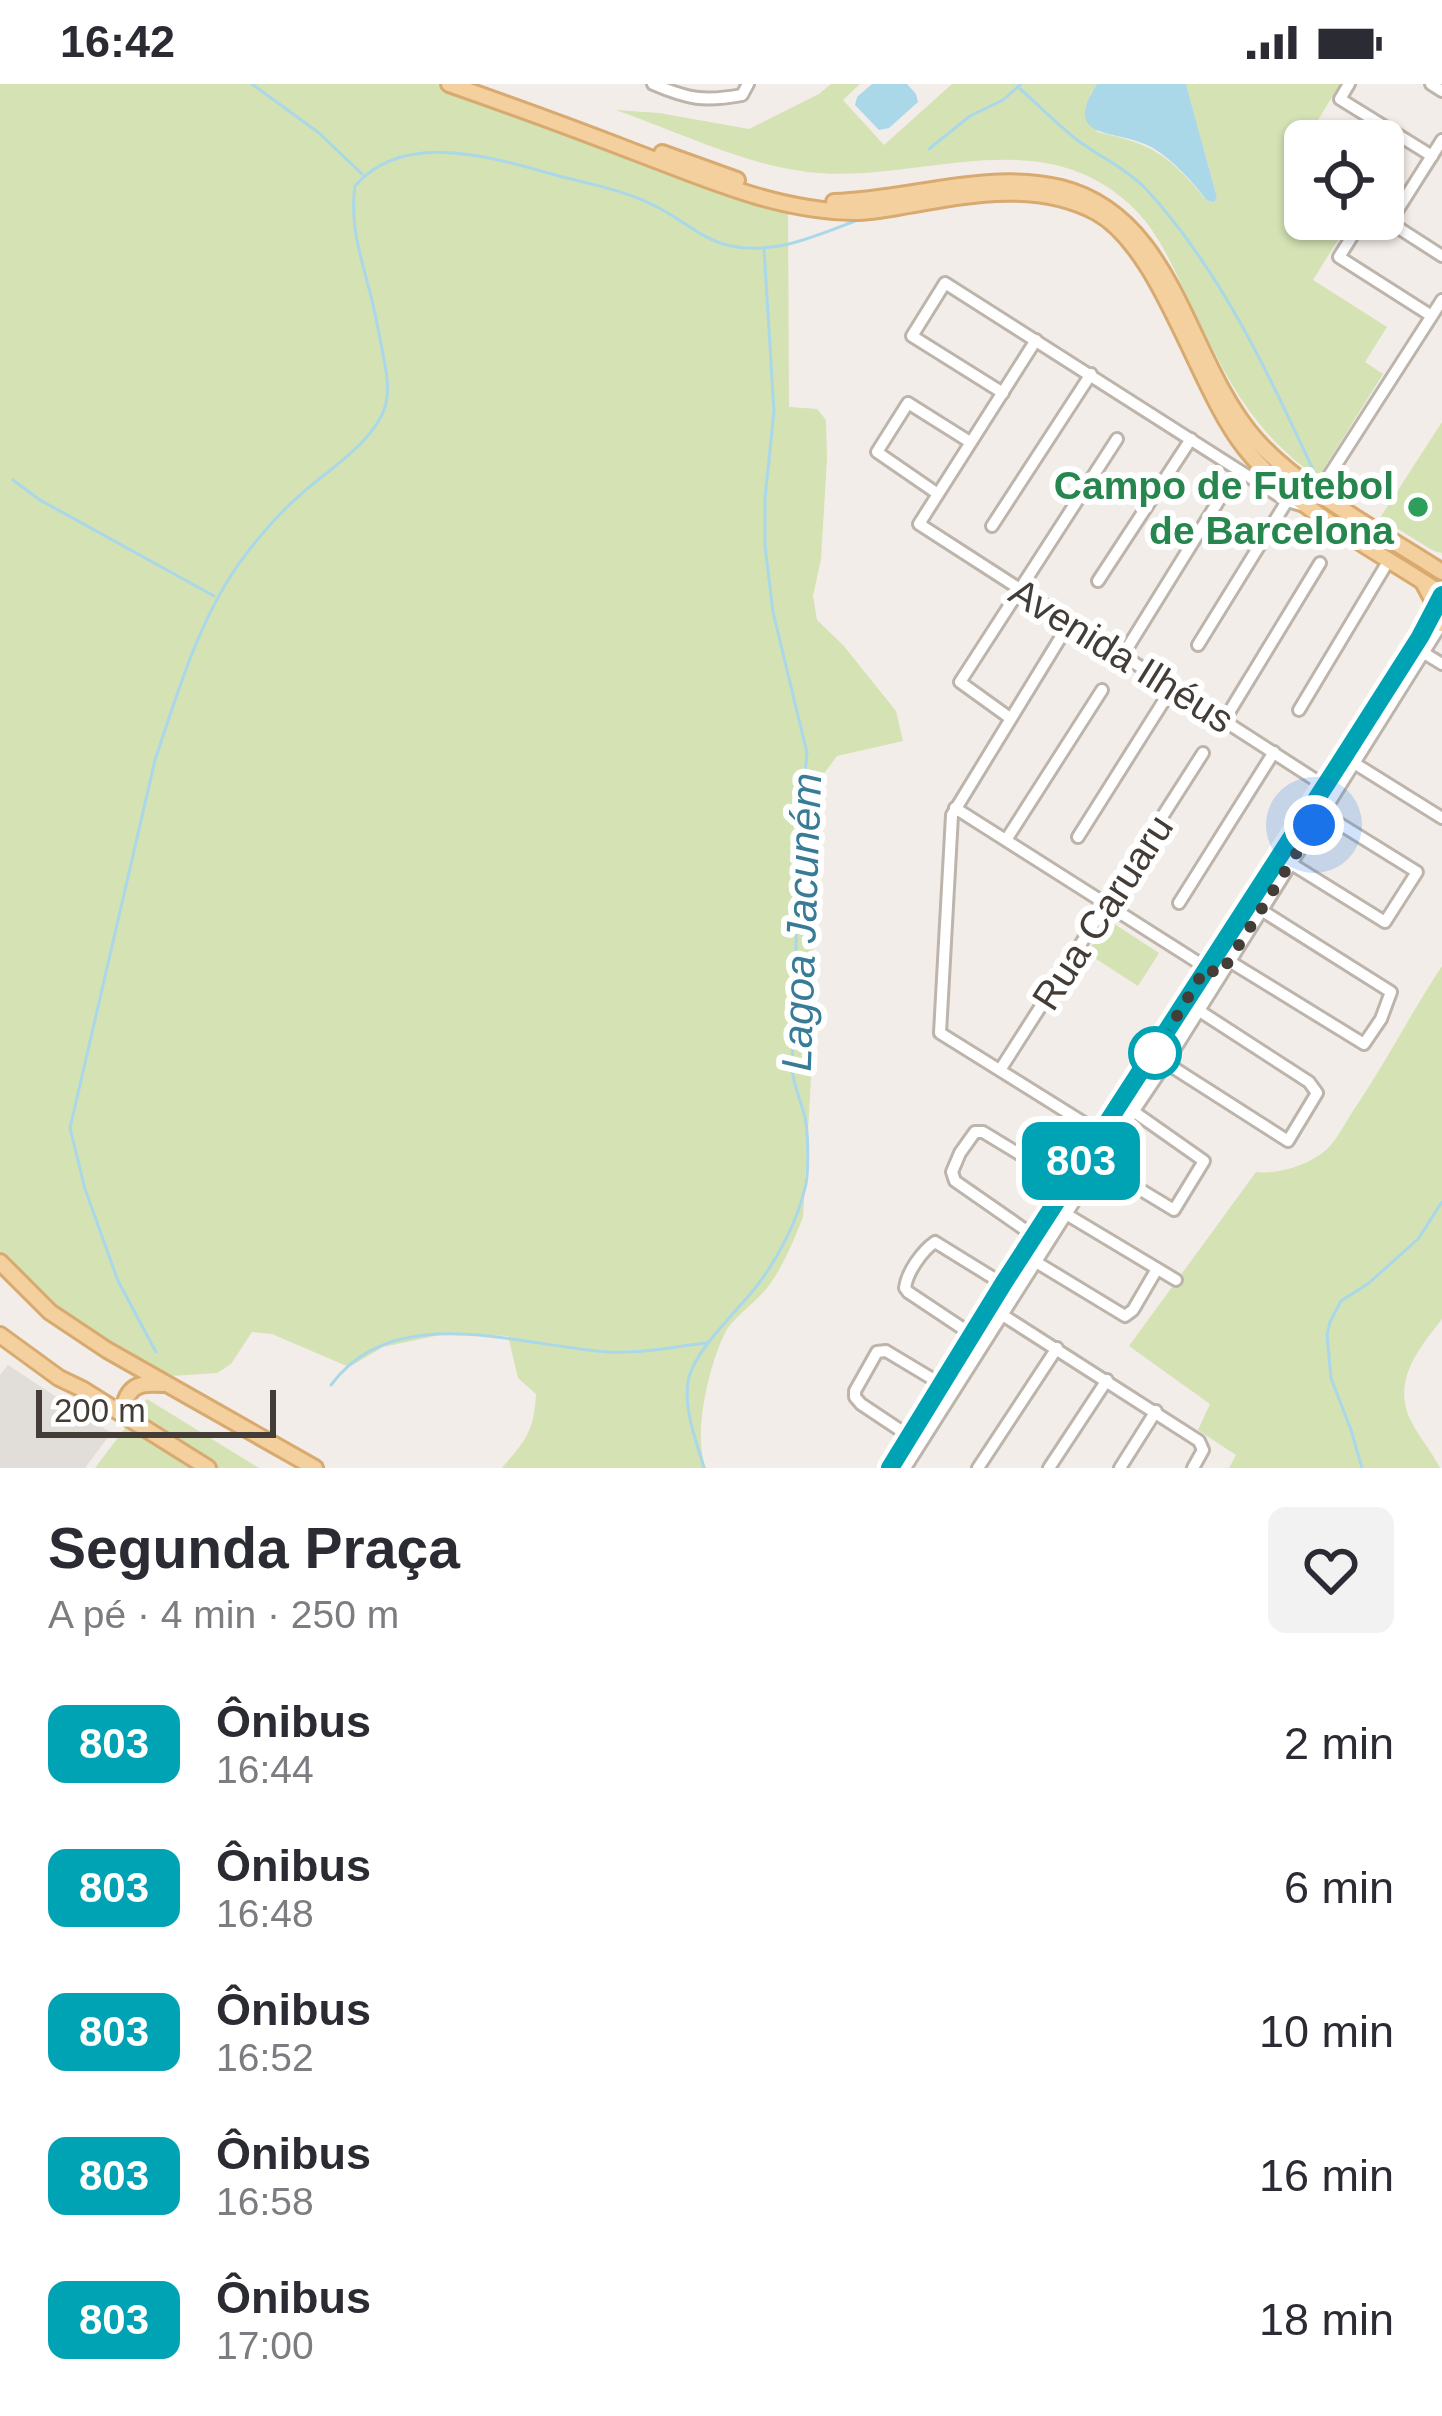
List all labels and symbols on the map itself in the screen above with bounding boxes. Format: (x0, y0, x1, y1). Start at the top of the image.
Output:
place label: Campo de Futebol de Barcelona (1054, 464, 1394, 552)
marker: Campo de Futebol de Barcelona (1405, 494, 1431, 520)
street label: Avenida Ilhéus (1002, 570, 1241, 741)
water label: Lagoa Jacuném (773, 772, 830, 1072)
your location (1284, 795, 1344, 855)
street label: Rua Caruaru (1024, 807, 1181, 1018)
unlabelled marker (1130, 1028, 1180, 1078)
line badge: 803 (1012, 1122, 1150, 1200)
scale bar (36, 1384, 276, 1437)

